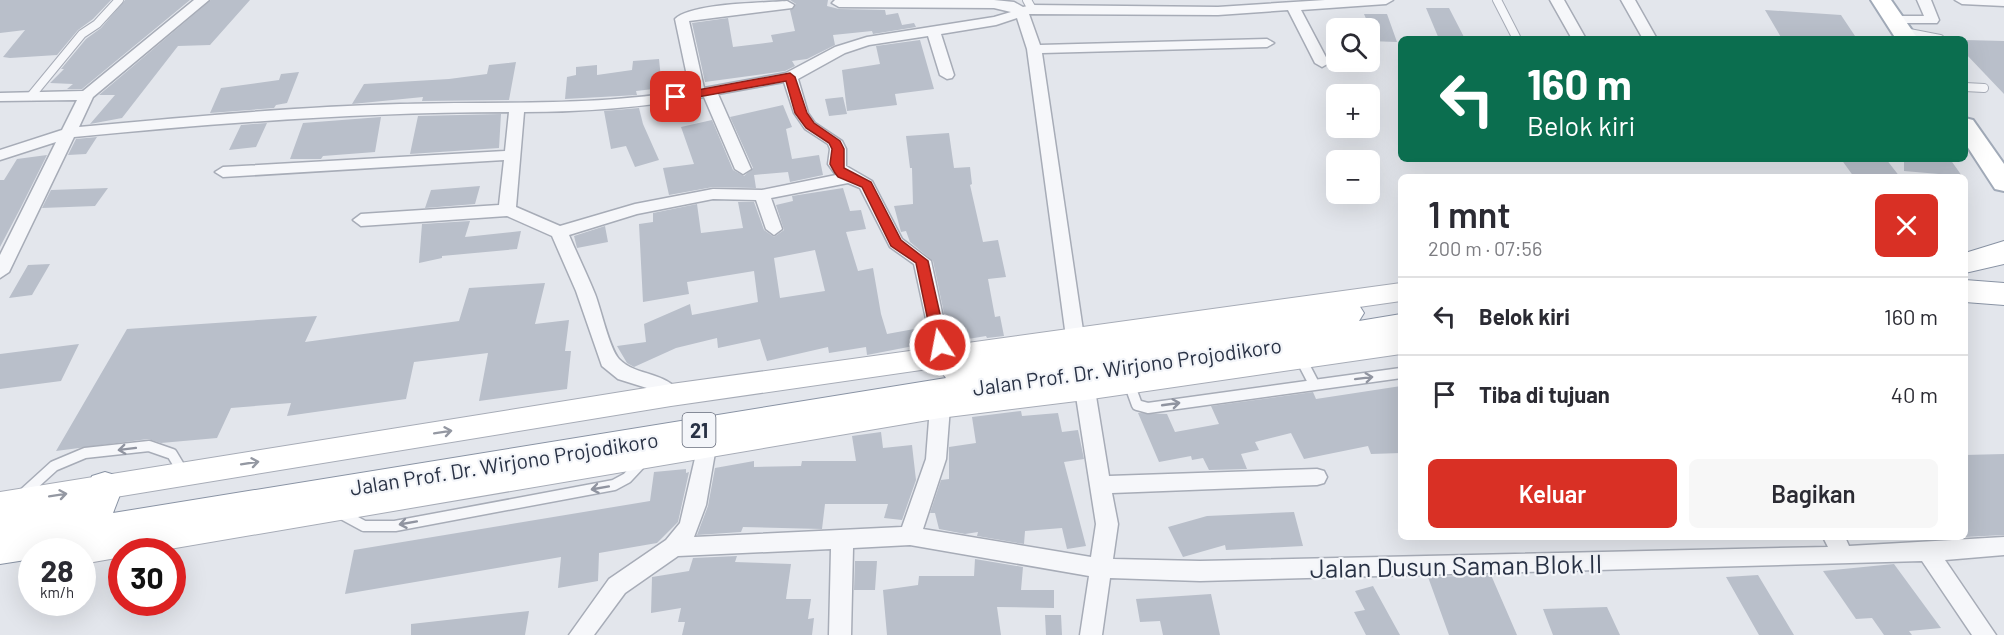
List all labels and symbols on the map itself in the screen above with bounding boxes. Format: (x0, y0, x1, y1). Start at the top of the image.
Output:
pin (650, 71, 701, 122)
position arrow (908, 313, 972, 377)
street label: Jalan Prof. Dr. Wirjono Projodikoro (971, 332, 1283, 400)
one-way arrow (1354, 372, 1374, 383)
one-way arrow (1161, 399, 1181, 410)
road number: 21 (682, 413, 716, 447)
street label: Jalan Prof. Dr. Wirjono Projodikoro (348, 426, 660, 500)
one-way arrow (432, 426, 452, 437)
one-way arrow (117, 443, 137, 454)
one-way arrow (240, 458, 260, 469)
one-way arrow (590, 483, 610, 494)
one-way arrow (47, 489, 67, 500)
one-way arrow (398, 518, 418, 529)
speed limit sign: 30 (108, 538, 186, 616)
street label: Jalan Dusun Saman Blok II (1309, 547, 1603, 583)

